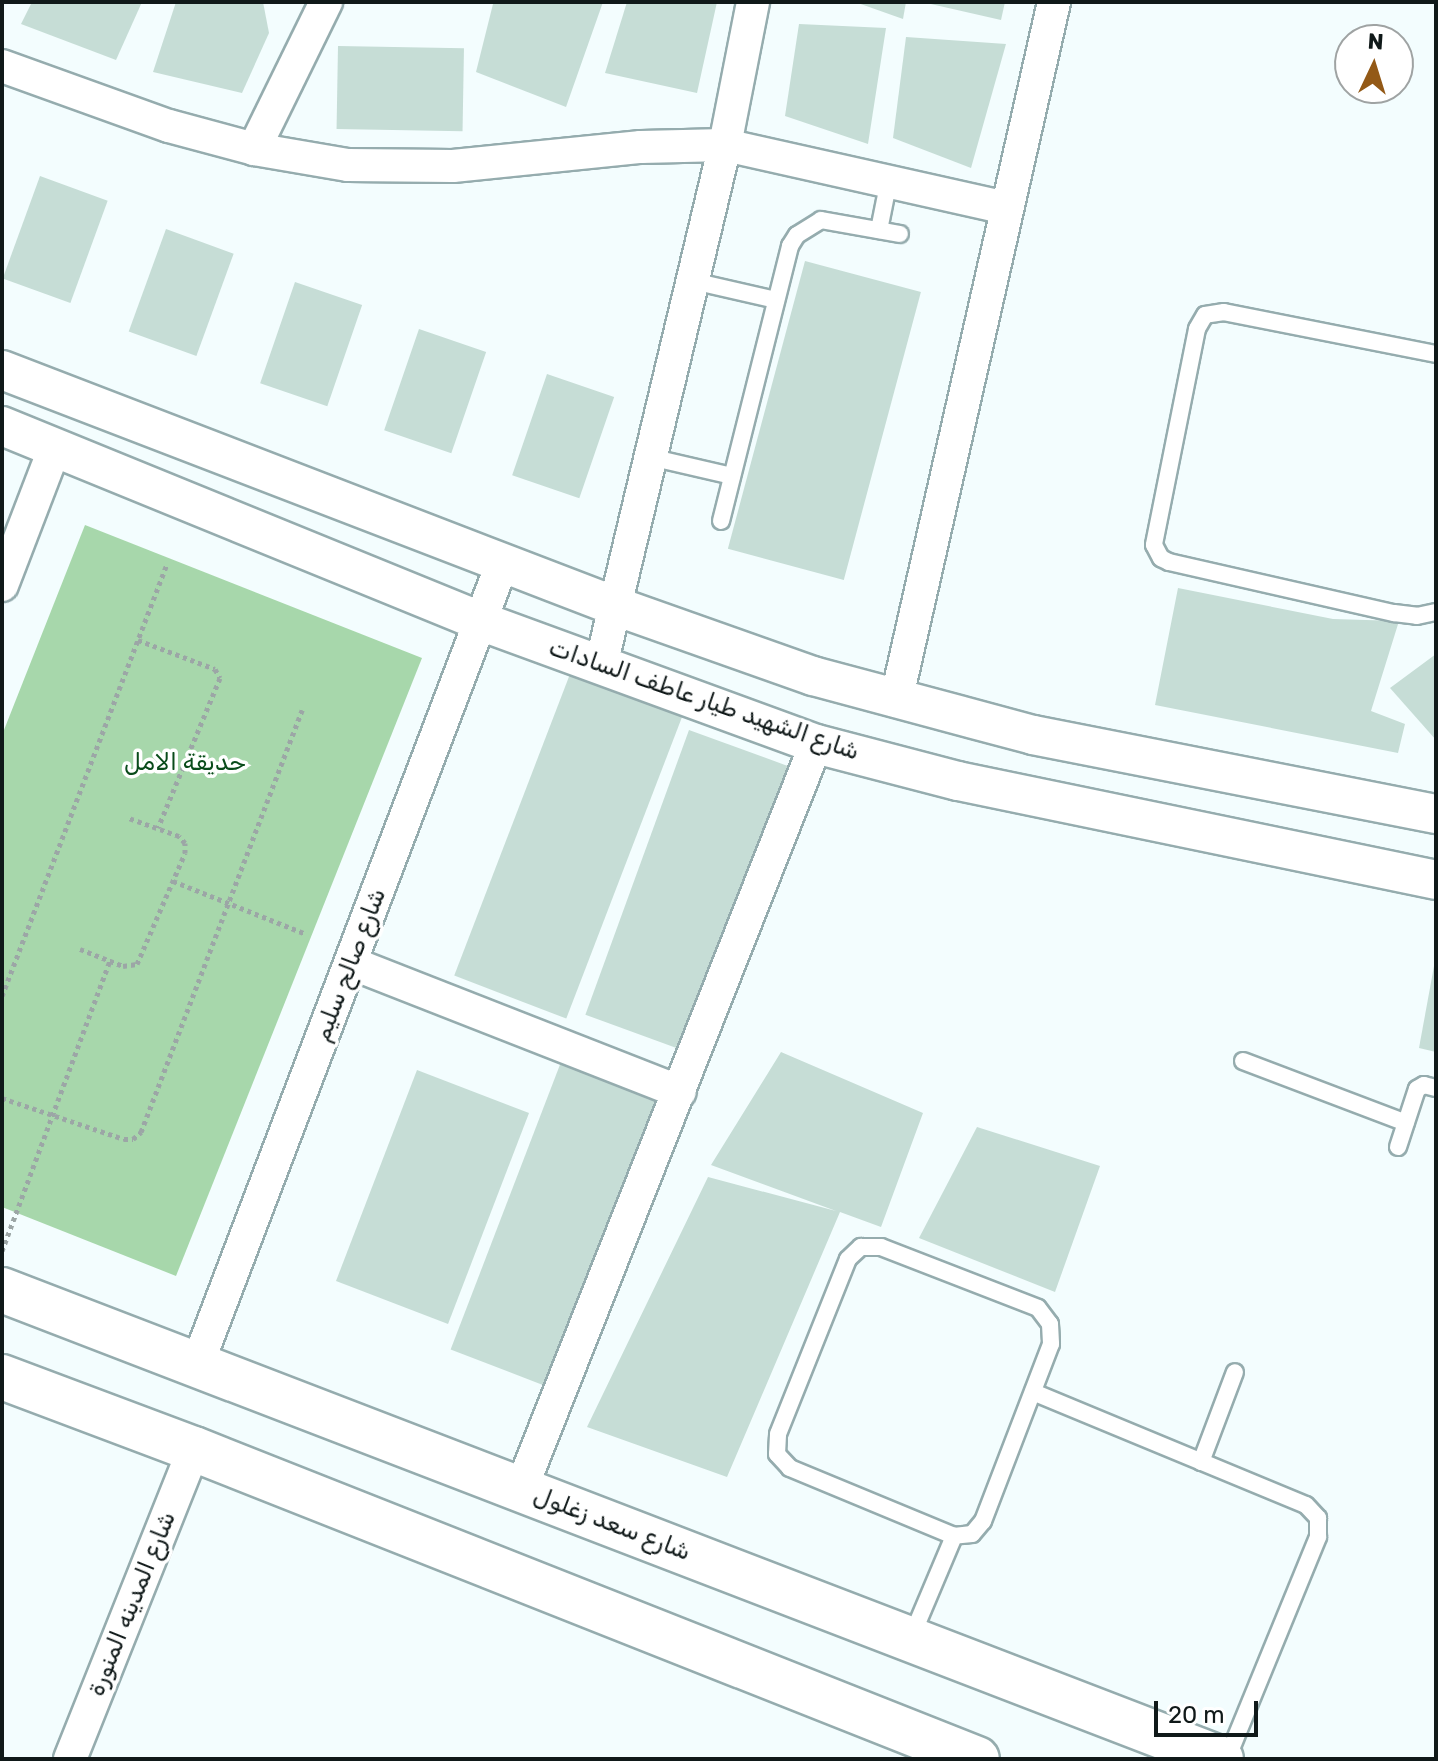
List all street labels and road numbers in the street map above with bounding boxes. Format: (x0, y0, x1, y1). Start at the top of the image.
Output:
street label: شارع الشهيد طيار عاطف السادات (545, 633, 863, 767)
street label: شارع صالح سليم (308, 884, 392, 1046)
street label: شارع سعد زغلول (530, 1481, 694, 1567)
street label: شارع المدينه المنورة (82, 1508, 182, 1700)

